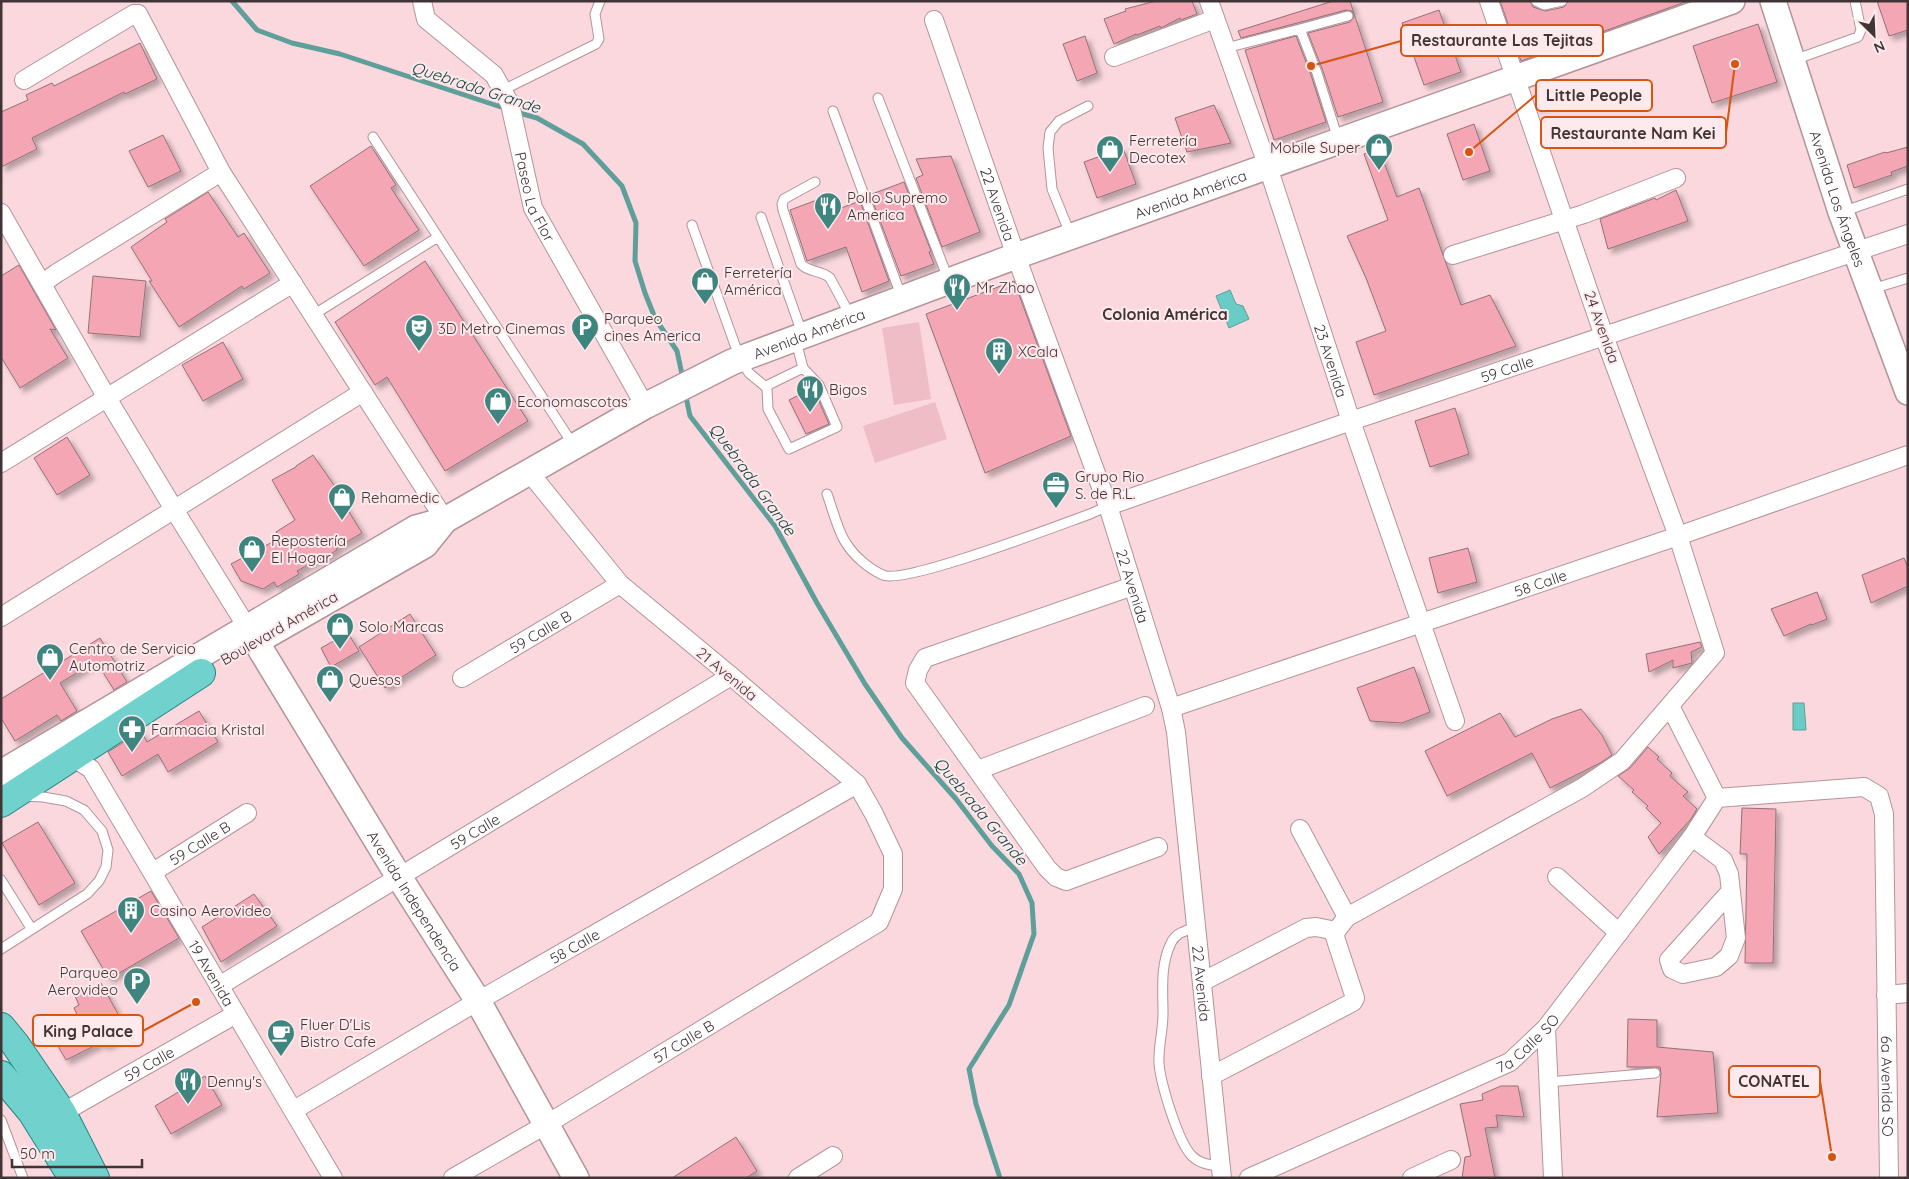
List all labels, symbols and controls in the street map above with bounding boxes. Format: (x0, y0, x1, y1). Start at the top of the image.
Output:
north arrow (1849, 10, 1899, 60)
callout: Restaurante Las Tejitas (1401, 25, 1603, 56)
text: Restaurante Las Tejitas (1411, 30, 1593, 50)
text: N (1871, 37, 1888, 57)
water label: Quebrada Grande (409, 57, 544, 118)
callout: Little People (1536, 80, 1652, 111)
text: Little People (1546, 85, 1642, 105)
callout: Restaurante Nam Kei (1541, 117, 1726, 148)
text: Restaurante Nam Kei (1550, 123, 1716, 143)
street label: Avenida Los Ángeles (1806, 128, 1870, 269)
place label: Ferretería Decotex (1129, 131, 1197, 167)
shop icon: Mobile Super (1364, 132, 1394, 171)
shop icon: Ferretería Decotex (1095, 134, 1125, 173)
place label: Mobile Super (1270, 138, 1360, 157)
street label: Paseo La Flor (511, 150, 560, 245)
street label: 22 Avenida (976, 165, 1020, 243)
street label: Avenida América (1132, 165, 1249, 223)
place label: Pollo Supremo America (847, 188, 947, 224)
restaurant icon: Pollo Supremo America (813, 191, 843, 230)
place label: Ferretería América (724, 263, 792, 299)
shop icon: Ferretería América (690, 266, 720, 305)
restaurant icon: Mr Zhao (942, 272, 972, 311)
place label: Mr Zhao (976, 278, 1035, 297)
street label: 24 Avenida (1580, 288, 1624, 366)
street label: Avenida América (751, 304, 868, 363)
district label: Colonia América (1102, 304, 1228, 324)
place label: Parqueo cines America (604, 309, 701, 345)
parking icon: Parqueo cines America (570, 312, 600, 351)
theatre icon: 3D Metro Cinemas (404, 313, 434, 352)
place label: 3D Metro Cinemas (438, 319, 565, 338)
street label: 23 Avenida (1310, 322, 1352, 400)
building icon: XCala (984, 336, 1014, 375)
place label: XCala (1018, 342, 1058, 361)
street label: 59 Calle (1478, 351, 1536, 386)
restaurant icon: Bigos (795, 374, 825, 413)
place label: Bigos (829, 380, 867, 399)
shop icon: Economascotas (483, 386, 513, 425)
place label: Economascotas (517, 392, 628, 411)
water label: Quebrada Grande (705, 419, 801, 540)
place label: Grupo Rio S. de R.L. (1075, 467, 1144, 503)
office icon: Grupo Rio S. de R.L. (1041, 470, 1071, 509)
shop icon: Rehamedic (327, 482, 357, 521)
place label: Rehamedic (361, 488, 440, 507)
place label: Repostería El Hogar (271, 531, 346, 567)
shop icon: Repostería El Hogar (237, 534, 267, 573)
street label: 22 Avenida (1112, 547, 1153, 625)
street label: 58 Calle (1511, 565, 1569, 600)
street label: Boulevard América (217, 587, 341, 669)
street label: 59 Calle B (506, 606, 575, 657)
shop icon: Solo Marcas (325, 611, 355, 650)
place label: Solo Marcas (359, 617, 444, 636)
place label: Centro de Servicio Automotriz (69, 639, 196, 675)
shop icon: Centro de Servicio Automotriz (35, 642, 65, 681)
street label: 21 Avenida (693, 643, 761, 705)
shop icon: Quesos (315, 664, 345, 703)
place label: Quesos (349, 670, 401, 689)
pharmacy icon: Farmacia Kristal (117, 714, 147, 753)
place label: Farmacia Kristal (151, 720, 265, 739)
water label: Quebrada Grande (930, 753, 1032, 870)
street label: 59 Calle (446, 809, 503, 853)
street label: 59 Calle B (165, 816, 234, 869)
street label: Avenida Independencia (363, 827, 466, 975)
building icon: Casino Aerovideo (116, 895, 146, 934)
place label: Casino Aerovideo (150, 901, 271, 920)
street label: 58 Calle (546, 924, 603, 968)
street label: 19 Avenida (185, 937, 239, 1010)
street label: 22 Avenida (1189, 944, 1215, 1022)
place label: Parqueo Aerovideo (48, 963, 118, 999)
parking icon: Parqueo Aerovideo (122, 966, 152, 1005)
street label: 7a Calle SO (1493, 1010, 1563, 1076)
callout: King Palace (33, 1015, 143, 1046)
place label: Fluer D'Lis Bistro Cafe (300, 1015, 376, 1051)
street label: 57 Calle B (649, 1015, 718, 1067)
cafe icon: Fluer D'Lis Bistro Cafe (266, 1018, 296, 1057)
text: King Palace (43, 1021, 133, 1041)
street label: 6a Avenida SO (1878, 1035, 1898, 1137)
street label: 59 Calle (120, 1042, 177, 1085)
restaurant icon: Denny's (173, 1066, 203, 1105)
callout: CONATEL (1729, 1066, 1820, 1097)
text: CONATEL (1738, 1071, 1810, 1091)
place label: Denny's (207, 1072, 262, 1091)
scale bar (12, 1136, 142, 1168)
text: 50 m (20, 1144, 55, 1163)

